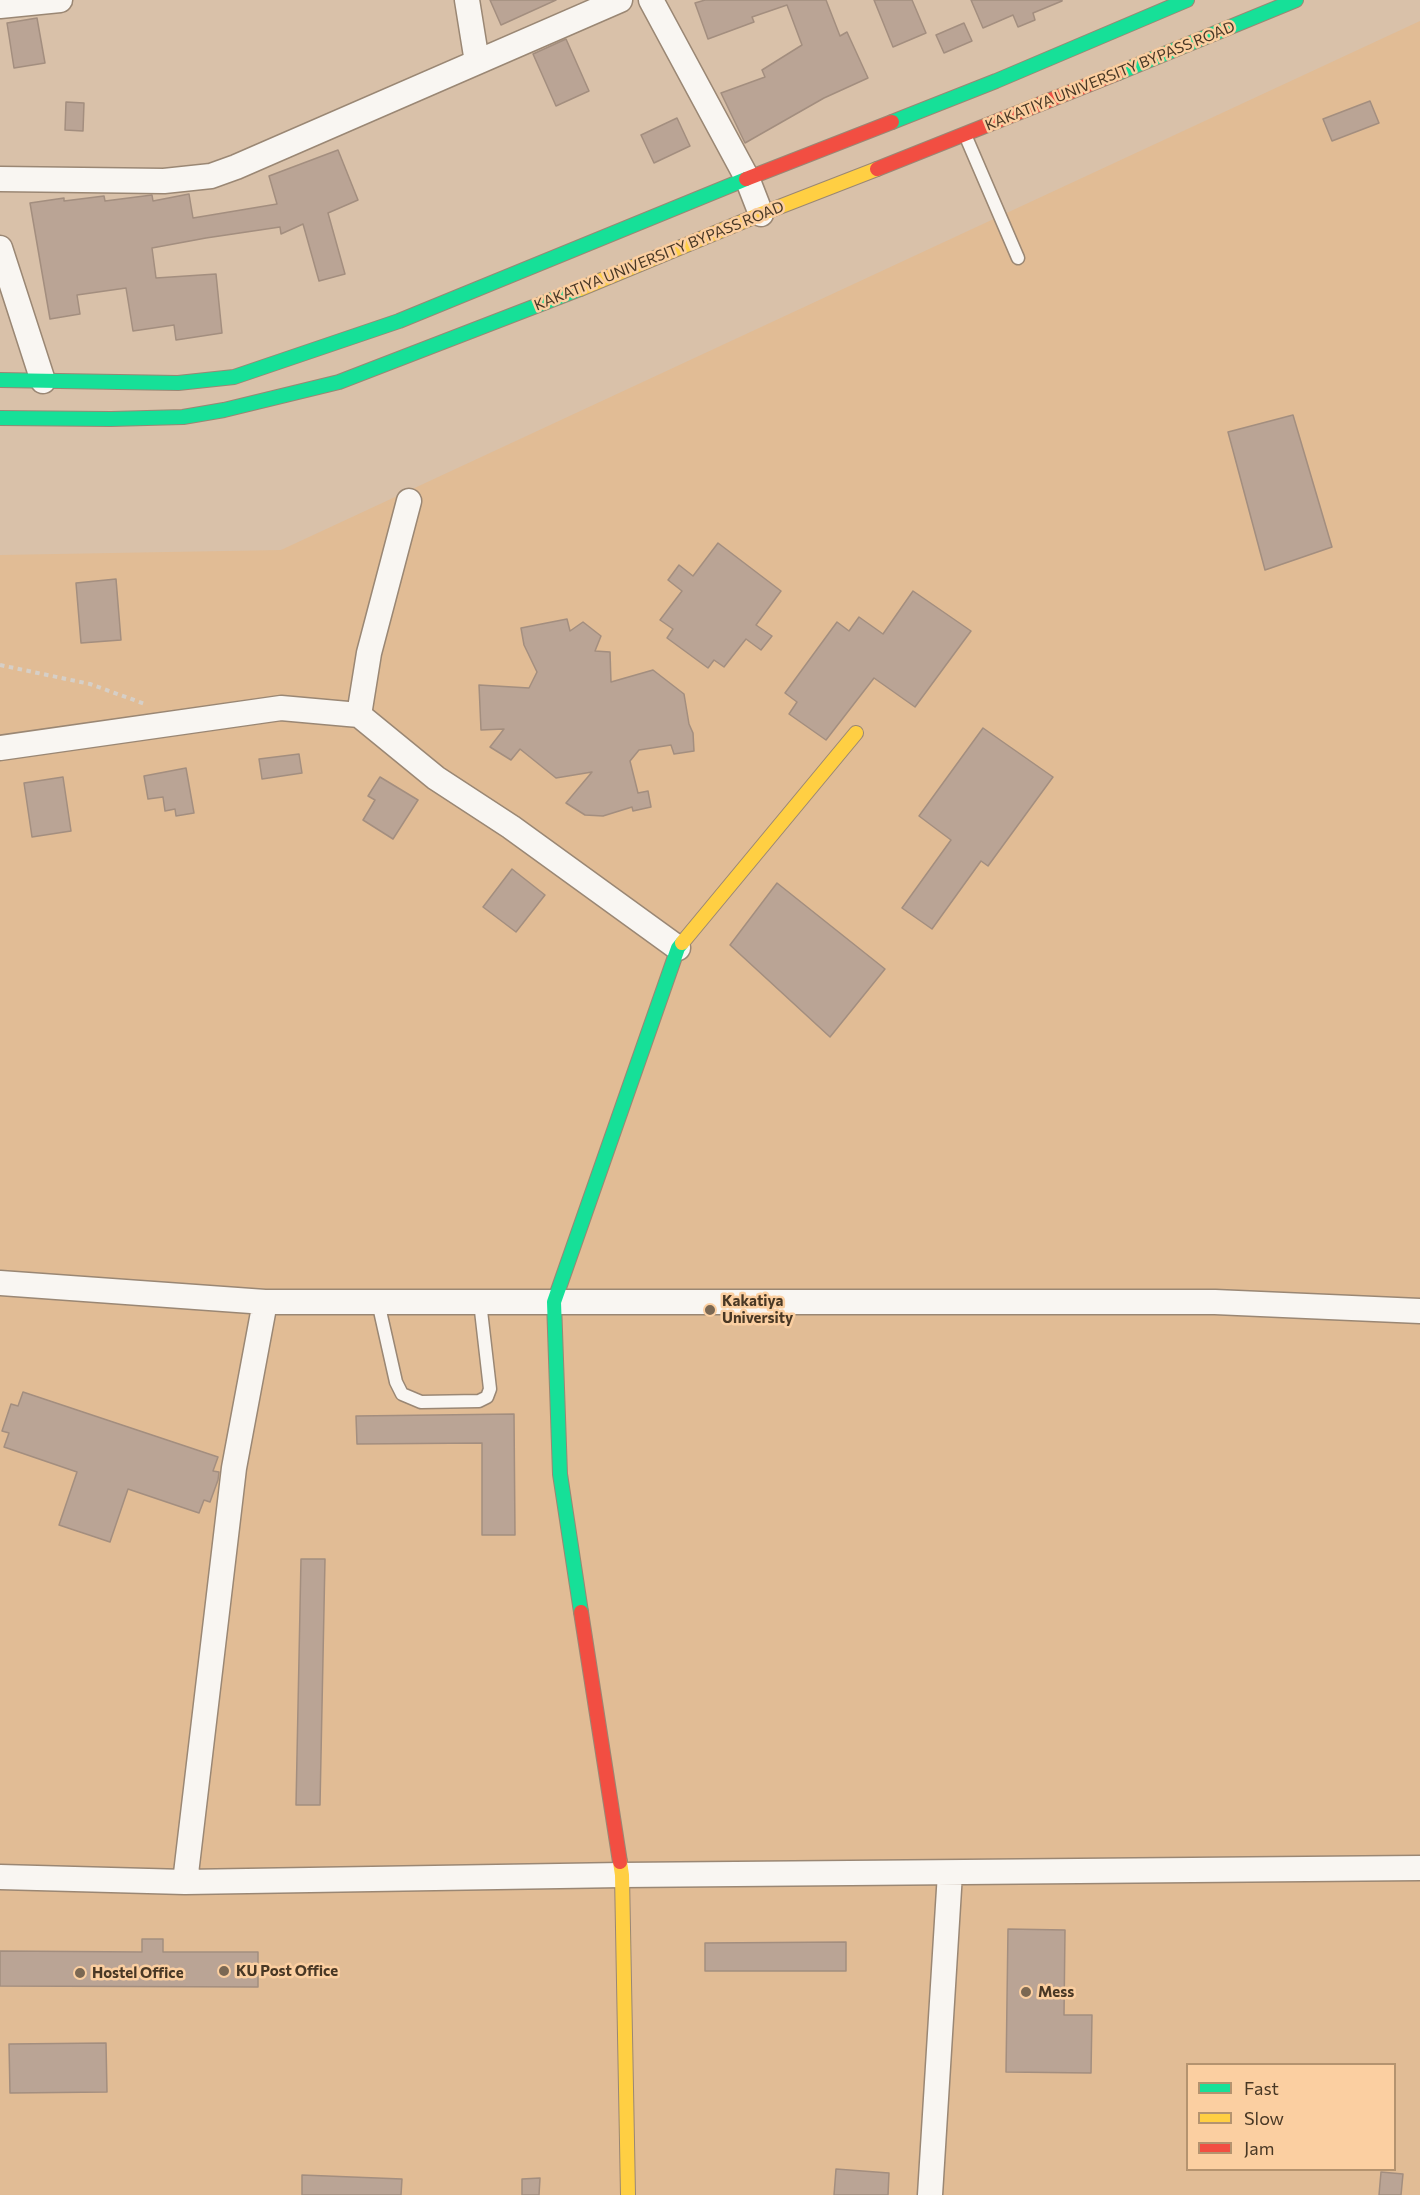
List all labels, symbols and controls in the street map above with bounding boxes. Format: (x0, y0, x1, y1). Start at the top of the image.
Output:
street label: KAKATIYA UNIVERSITY BYPASS ROAD (983, 18, 1237, 134)
street label: KAKATIYA UNIVERSITY BYPASS ROAD (532, 198, 786, 314)
place label: Kakatiya University (722, 1292, 793, 1327)
marker: Kakatiya University (703, 1303, 717, 1317)
place label: KU Post Office (236, 1962, 338, 1980)
place label: Hostel Office (92, 1964, 184, 1982)
marker: KU Post Office (217, 1964, 231, 1978)
marker: Hostel Office (73, 1966, 87, 1980)
place label: Mess (1038, 1983, 1074, 2001)
marker: Mess (1019, 1985, 1033, 1999)
legend (1186, 2063, 1396, 2171)
text: Fast (1244, 2077, 1279, 2099)
text: Slow (1244, 2107, 1284, 2129)
text: Jam (1244, 2137, 1274, 2159)

